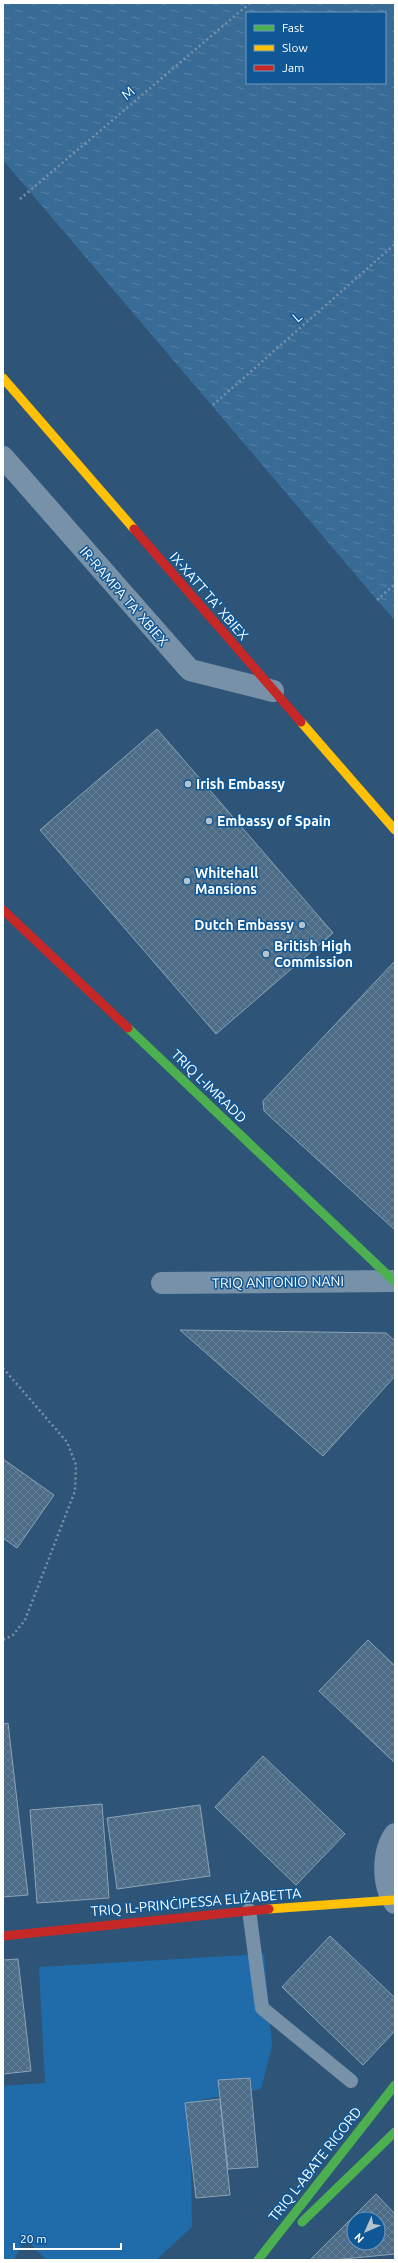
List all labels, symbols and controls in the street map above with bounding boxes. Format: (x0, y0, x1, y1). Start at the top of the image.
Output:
legend (246, 12, 386, 84)
text: Fast (282, 21, 304, 34)
text: Slow (282, 41, 308, 54)
text: Jam (282, 61, 304, 74)
street label: M (118, 83, 138, 103)
street label: L (289, 309, 305, 325)
street label: IR-RAMPA TA' XBIEX (77, 543, 172, 649)
street label: IX-XATT TA' XBIEX (166, 549, 252, 644)
place label: Irish Embassy (196, 776, 286, 792)
marker: Irish Embassy (183, 779, 193, 789)
place label: Embassy of Spain (217, 813, 331, 829)
marker: Embassy of Spain (204, 816, 214, 826)
place label: Whitehall Mansions (195, 865, 258, 897)
marker: Whitehall Mansions (182, 876, 192, 886)
place label: Dutch Embassy (194, 917, 295, 933)
marker: Dutch Embassy (297, 920, 307, 930)
place label: British High Commission (274, 938, 353, 970)
marker: British High Commission (261, 949, 271, 959)
street label: TRIQ L-IMRADD (168, 1046, 250, 1126)
street label: TRIQ ANTONIO NANI (212, 1273, 344, 1291)
street label: TRIQ IL-PRINĊIPESSA ELIŻABETTA (90, 1884, 302, 1919)
street label: TRIQ L-ABATE RIGORD (265, 2103, 365, 2224)
north arrow (346, 2211, 386, 2251)
scale bar (14, 2225, 121, 2251)
text: N (352, 2231, 366, 2245)
text: 20 m (20, 2232, 47, 2245)

